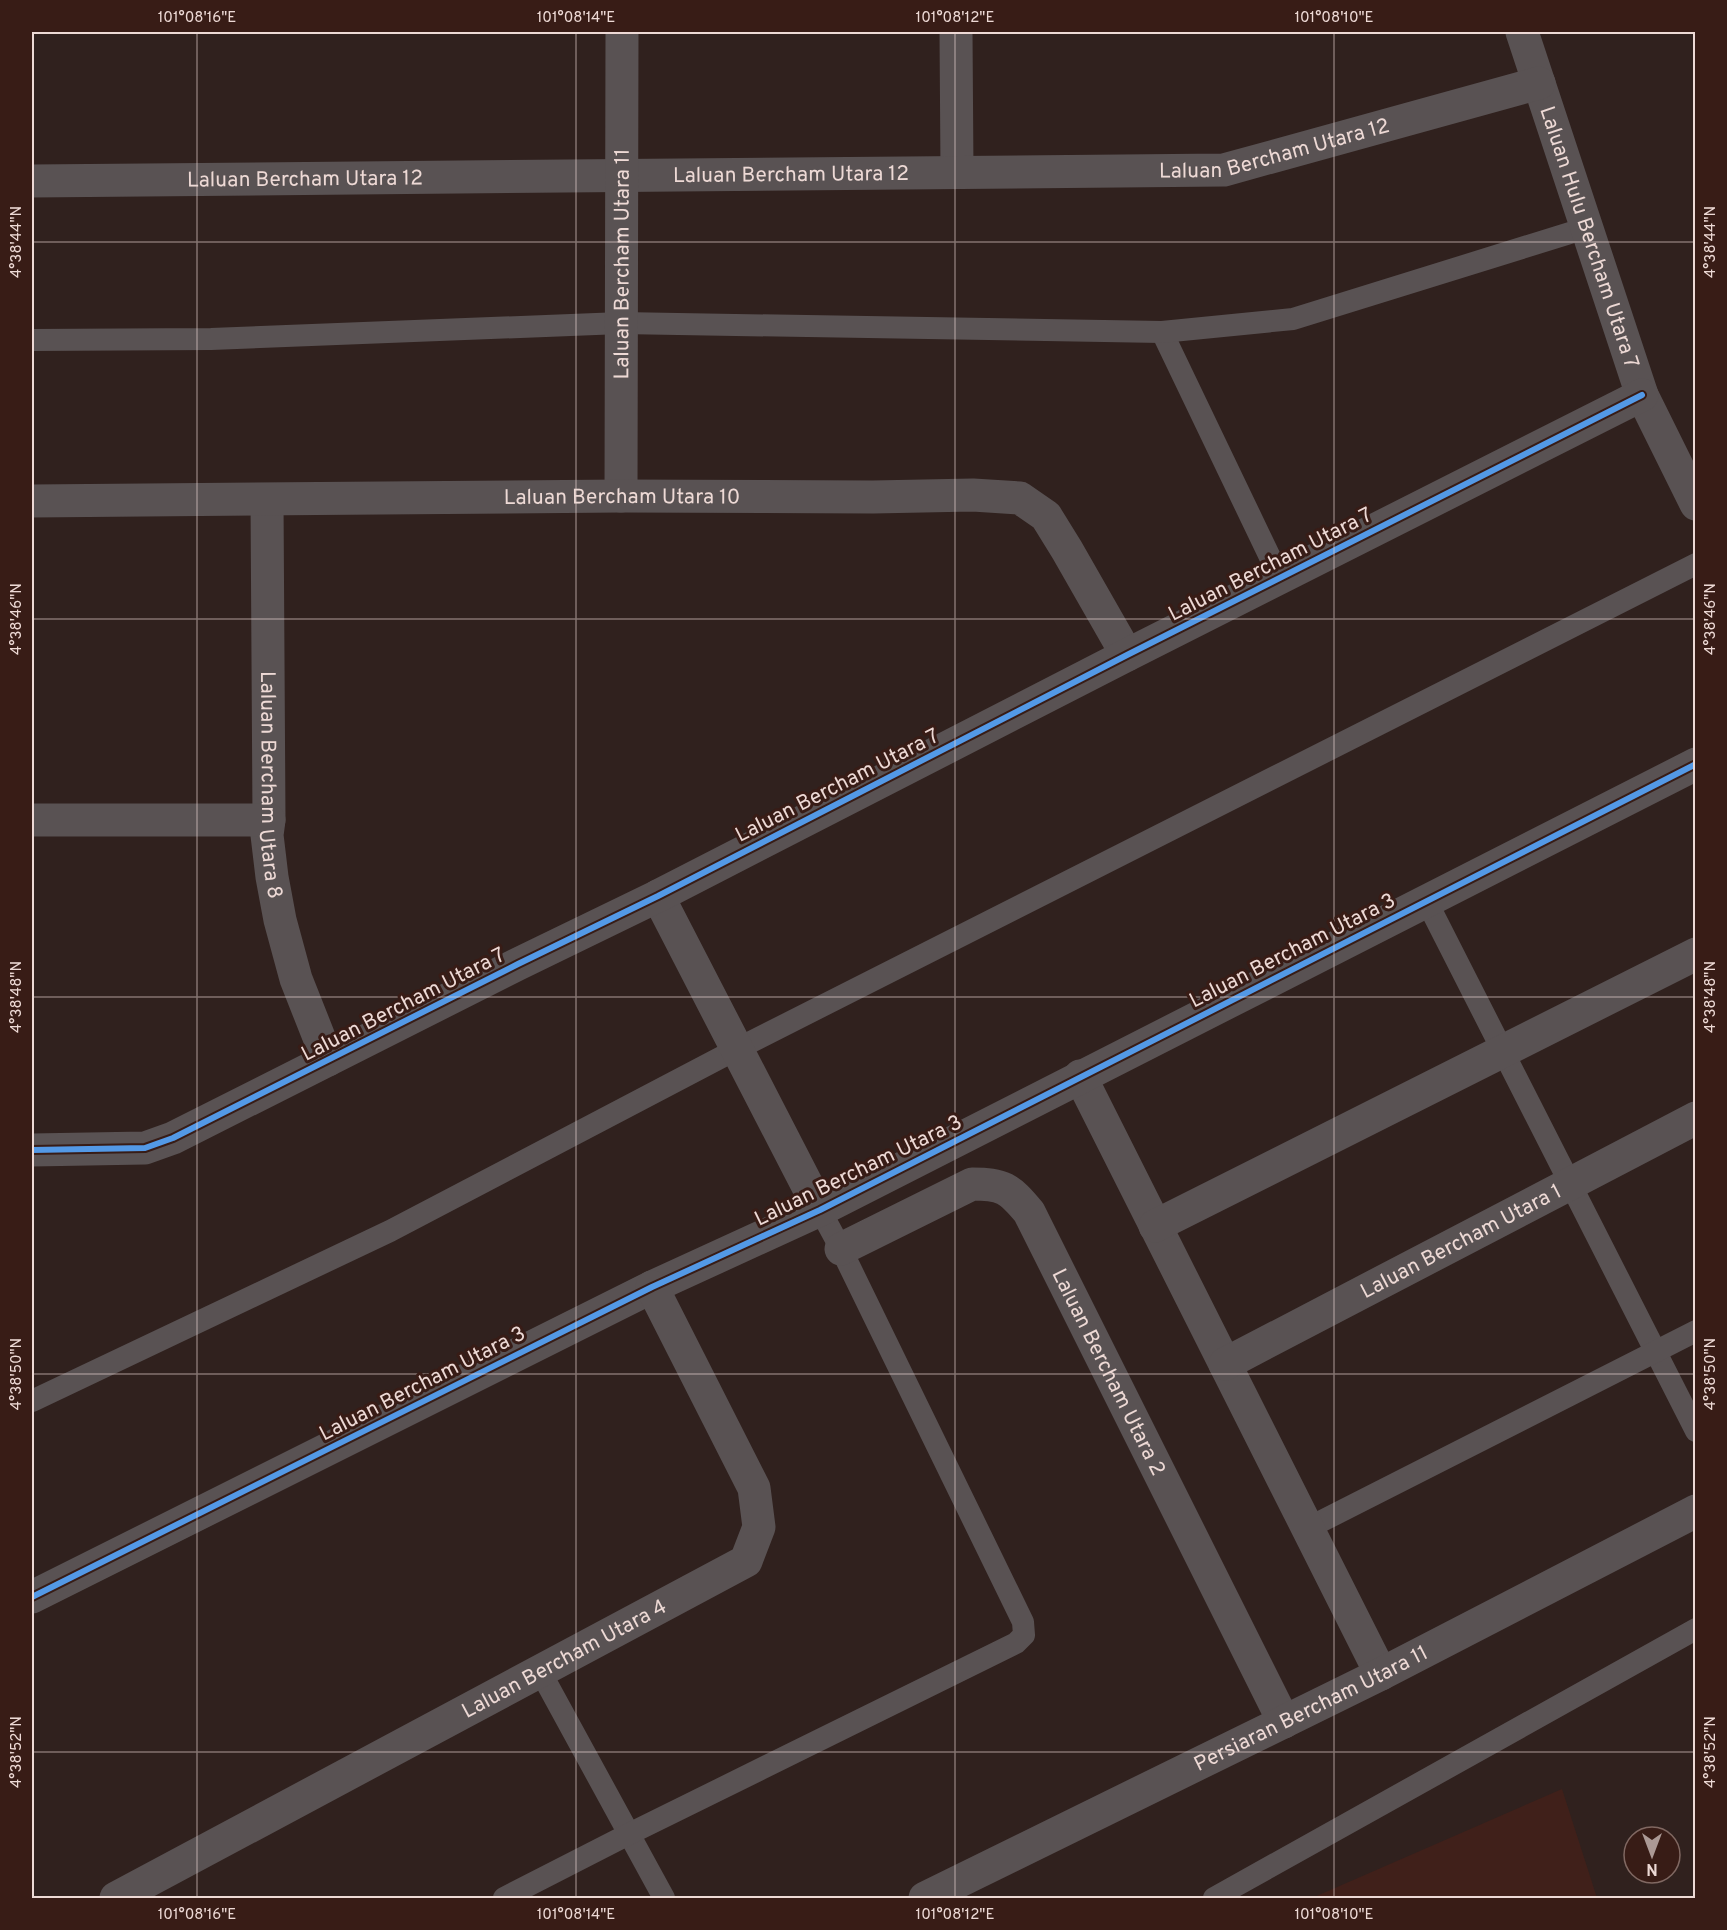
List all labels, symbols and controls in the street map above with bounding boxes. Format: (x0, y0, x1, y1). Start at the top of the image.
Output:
text: 101°08'16"E (158, 9, 236, 28)
text: 101°08'14"E (537, 9, 615, 28)
text: 101°08'12"E (916, 9, 994, 28)
text: 101°08'10"E (1294, 9, 1374, 28)
street label: Laluan Hulu Bercham Utara 7 (1533, 103, 1644, 372)
street label: Laluan Bercham Utara 12 (1159, 113, 1393, 186)
street label: Laluan Bercham Utara 11 (609, 148, 637, 380)
street label: Laluan Bercham Utara 12 (673, 161, 909, 190)
street label: Laluan Bercham Utara 12 (187, 165, 423, 195)
text: 4°38'44"N (8, 206, 27, 278)
text: 4°38'44"N (1702, 206, 1721, 278)
street label: Laluan Bercham Utara 10 (504, 484, 740, 512)
street label: Laluan Bercham Utara 7 (1164, 502, 1377, 629)
text: 4°38'46"N (8, 583, 27, 655)
text: 4°38'46"N (1702, 583, 1721, 655)
street label: Laluan Bercham Utara 8 (251, 671, 288, 901)
street label: Laluan Bercham Utara 7 (731, 723, 944, 850)
street label: Laluan Bercham Utara 3 (1185, 888, 1400, 1015)
street label: Laluan Bercham Utara 7 (297, 942, 510, 1069)
text: 4°38'48"N (8, 961, 27, 1033)
text: 4°38'48"N (1702, 961, 1721, 1033)
street label: Laluan Bercham Utara 3 (750, 1109, 967, 1233)
street label: Laluan Bercham Utara 1 (1356, 1179, 1567, 1306)
street label: Laluan Bercham Utara 2 (1044, 1264, 1171, 1481)
street label: Laluan Bercham Utara 3 (315, 1321, 530, 1448)
text: 4°38'50"N (8, 1338, 27, 1410)
text: 4°38'50"N (1702, 1338, 1721, 1410)
street label: Laluan Bercham Utara 4 (458, 1594, 672, 1725)
street label: Persiaran Bercham Utara 11 (1190, 1640, 1433, 1779)
text: 4°38'52"N (8, 1716, 27, 1788)
text: 4°38'52"N (1702, 1716, 1721, 1788)
north arrow (1622, 1825, 1682, 1885)
text: N (1646, 1858, 1658, 1878)
text: 101°08'16"E (158, 1906, 236, 1925)
text: 101°08'14"E (537, 1906, 615, 1925)
text: 101°08'12"E (916, 1906, 994, 1925)
text: 101°08'10"E (1294, 1906, 1374, 1925)

